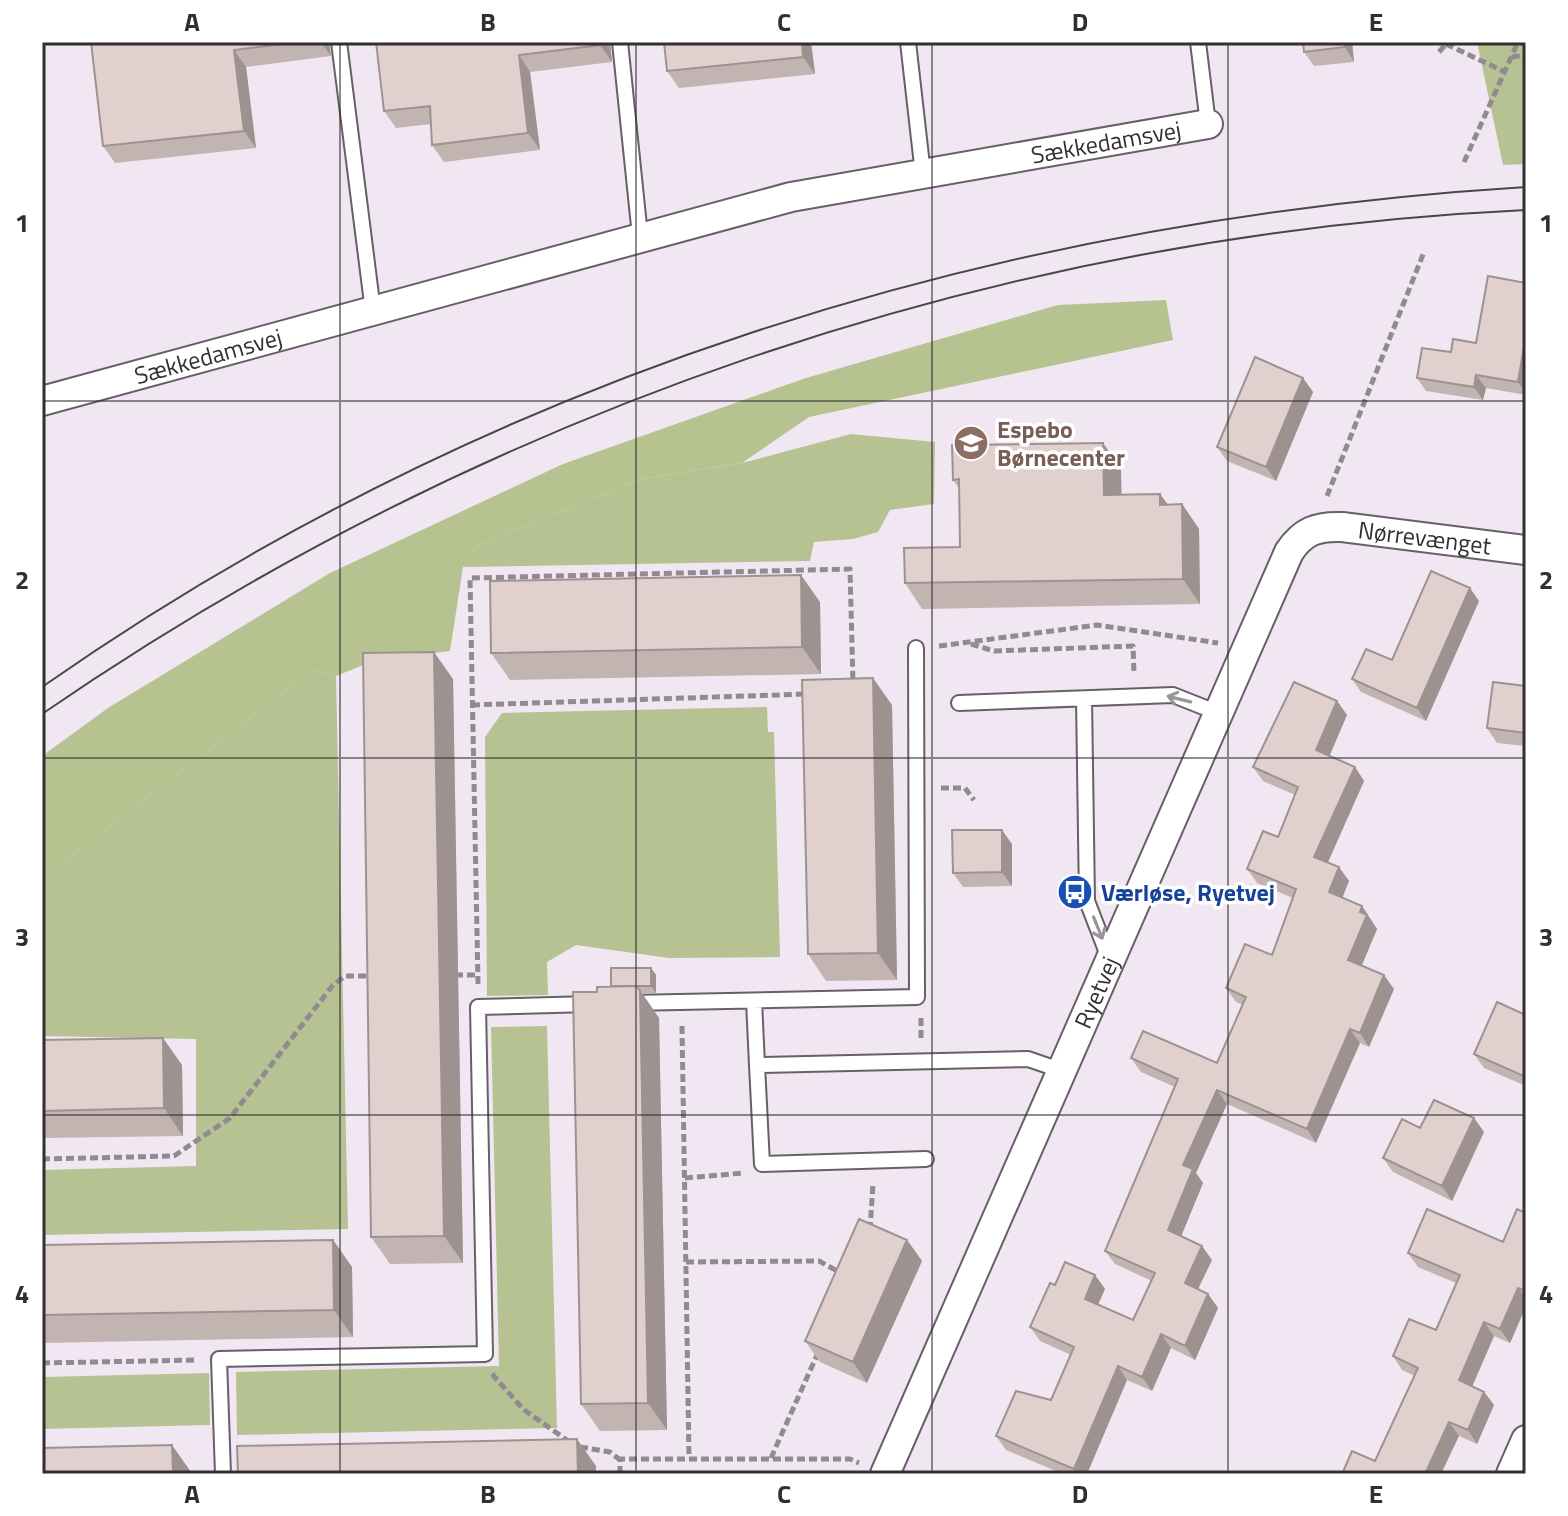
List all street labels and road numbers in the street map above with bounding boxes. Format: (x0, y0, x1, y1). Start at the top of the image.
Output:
street label: Sækkedamsvej (1028, 111, 1184, 173)
street label: Sækkedamsvej (130, 319, 286, 393)
street label: Nørrevænget (1356, 511, 1494, 564)
street label: Ryetvej (1064, 950, 1128, 1034)

